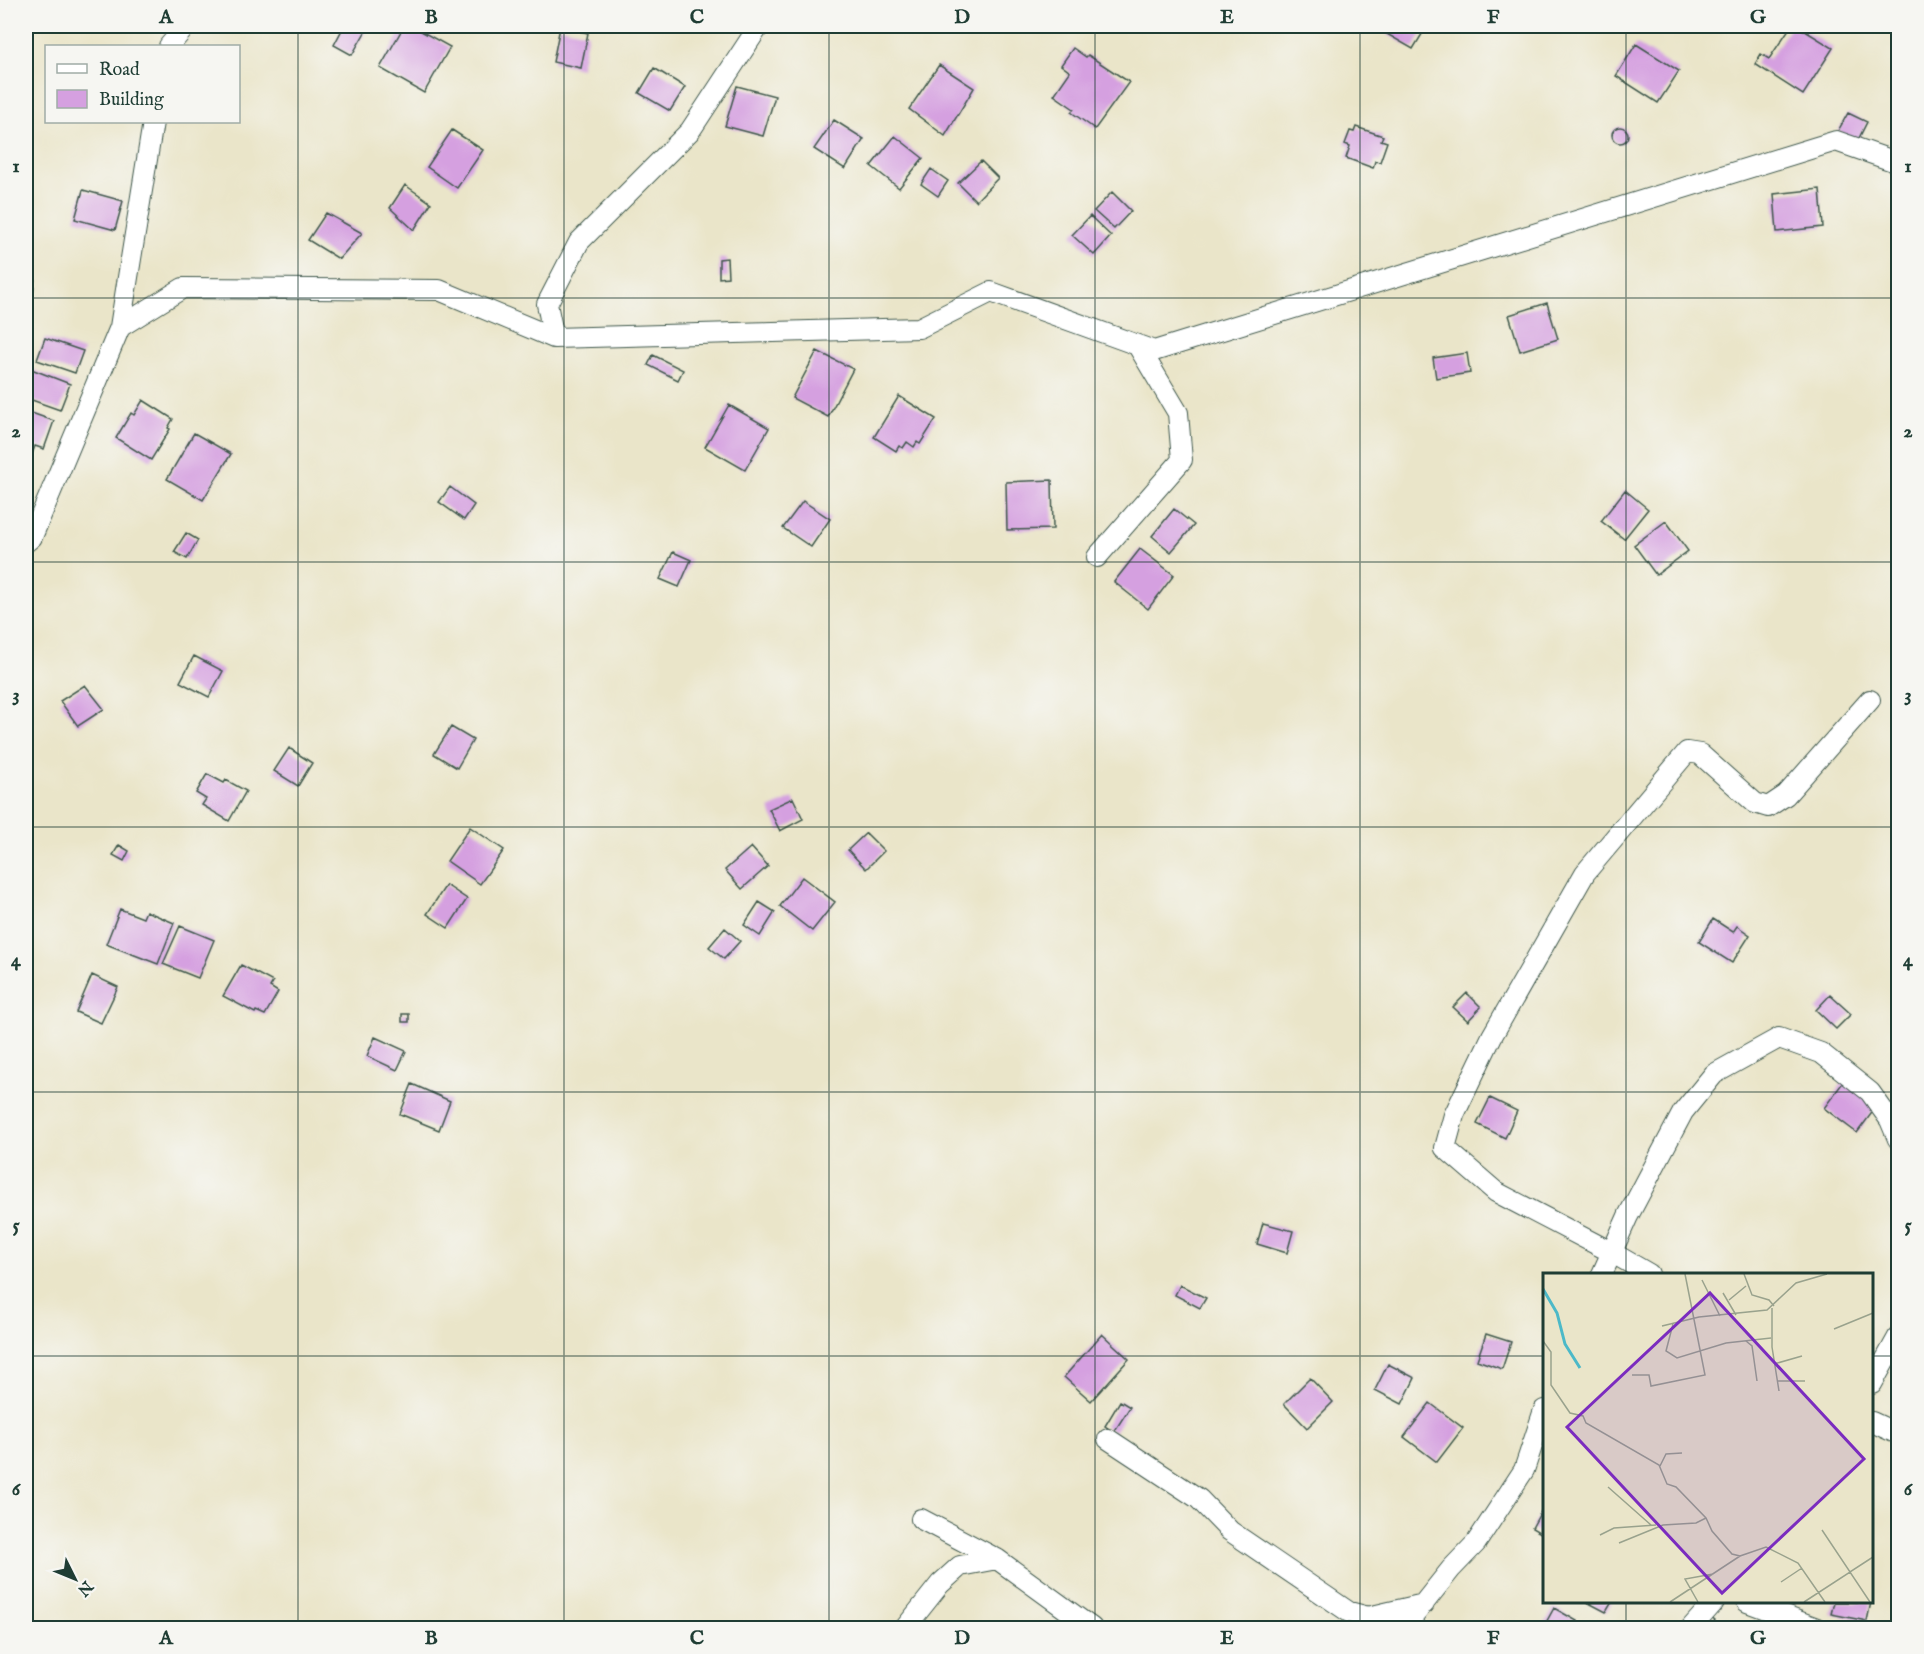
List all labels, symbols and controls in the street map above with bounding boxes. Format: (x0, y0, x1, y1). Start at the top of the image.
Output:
text: A (158, 5, 174, 30)
text: B (424, 5, 438, 30)
text: C (690, 5, 704, 30)
text: D (954, 5, 970, 30)
text: E (1220, 5, 1234, 30)
text: F (1487, 5, 1500, 30)
text: G (1750, 5, 1767, 30)
legend (45, 45, 240, 123)
text: Road (99, 59, 140, 82)
text: Building (99, 89, 164, 112)
text: 1 (12, 154, 20, 179)
text: 1 (1904, 154, 1912, 179)
text: 2 (11, 419, 21, 444)
text: 2 (1903, 419, 1913, 444)
text: 3 (12, 683, 20, 708)
text: 3 (1904, 683, 1912, 708)
text: 4 (11, 948, 22, 973)
text: 4 (1903, 948, 1914, 973)
text: 5 (12, 1213, 20, 1238)
text: 5 (1904, 1213, 1912, 1238)
inset map (1543, 1273, 1873, 1603)
text: 6 (12, 1477, 22, 1502)
text: 6 (1904, 1477, 1914, 1502)
north arrow (45, 1549, 105, 1609)
text: N (72, 1575, 97, 1600)
text: A (158, 1626, 174, 1651)
text: B (424, 1626, 438, 1651)
text: C (690, 1626, 704, 1651)
text: D (954, 1626, 970, 1651)
text: E (1220, 1626, 1234, 1651)
text: F (1487, 1626, 1500, 1651)
text: G (1750, 1626, 1767, 1651)

